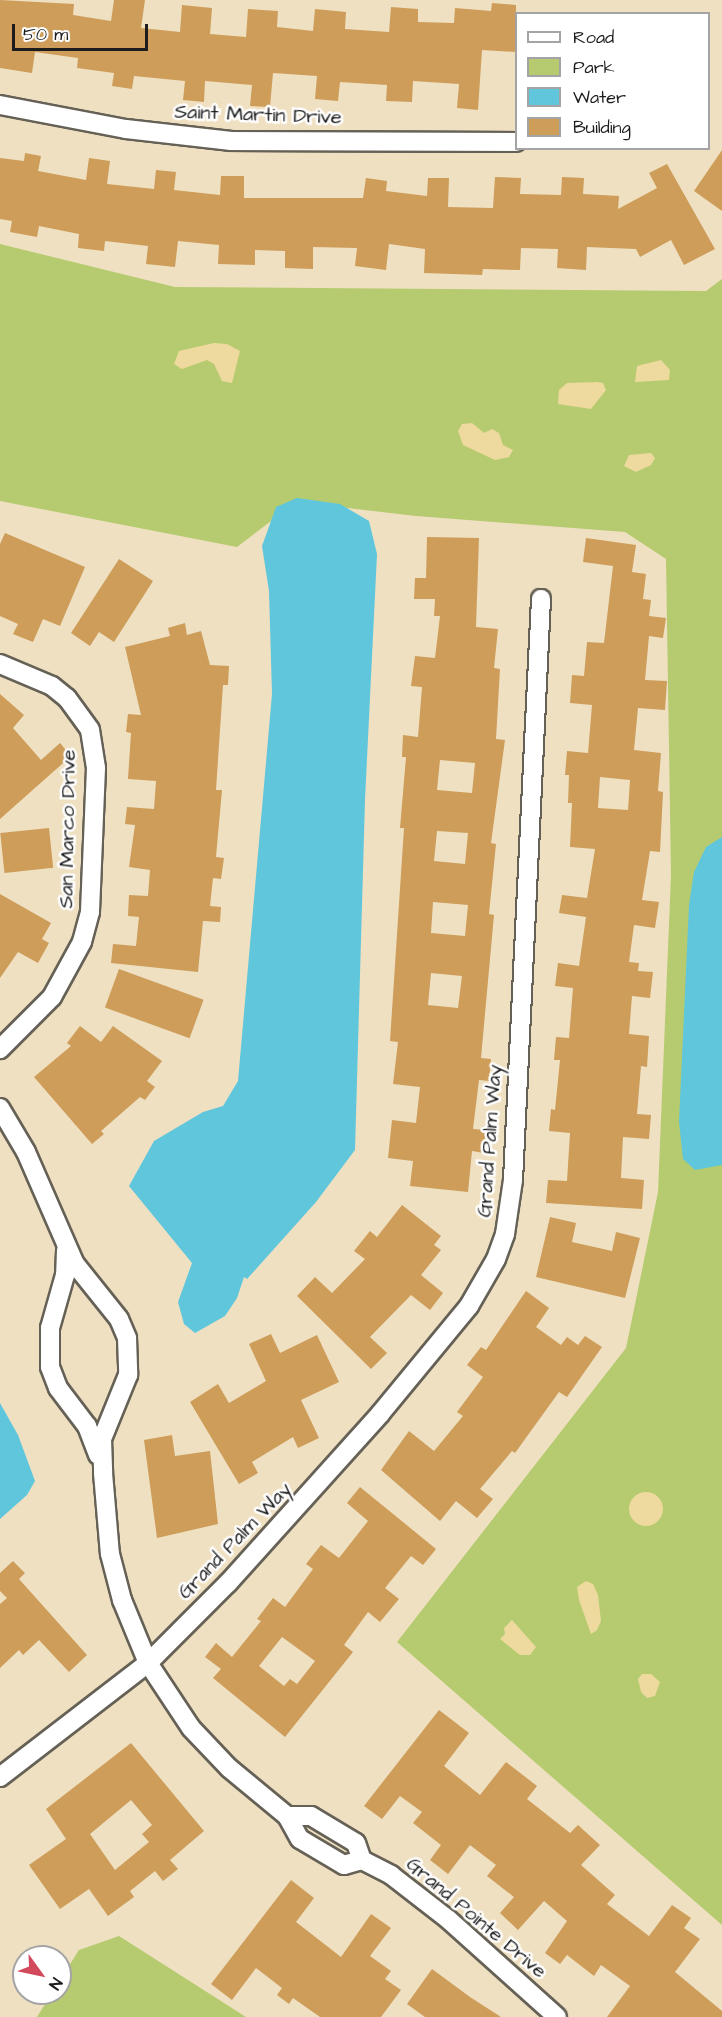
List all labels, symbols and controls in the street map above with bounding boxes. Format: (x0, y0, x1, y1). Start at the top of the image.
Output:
scale bar (15, 12, 152, 50)
legend (515, 12, 710, 150)
text: 50 m (23, 22, 68, 47)
text: Road (573, 25, 614, 50)
text: Park (573, 55, 615, 80)
text: Water (573, 85, 626, 110)
street label: Saint Martin Drive (174, 100, 342, 130)
text: Building (573, 115, 631, 140)
street label: San Marco Drive (55, 749, 81, 909)
street label: Grand Palm Way (473, 1064, 507, 1218)
street label: Grand Palm Way (173, 1478, 297, 1604)
street label: Grand Pointe Drive (401, 1852, 551, 1984)
north arrow (12, 1945, 72, 2005)
text: N (43, 1974, 67, 1994)

